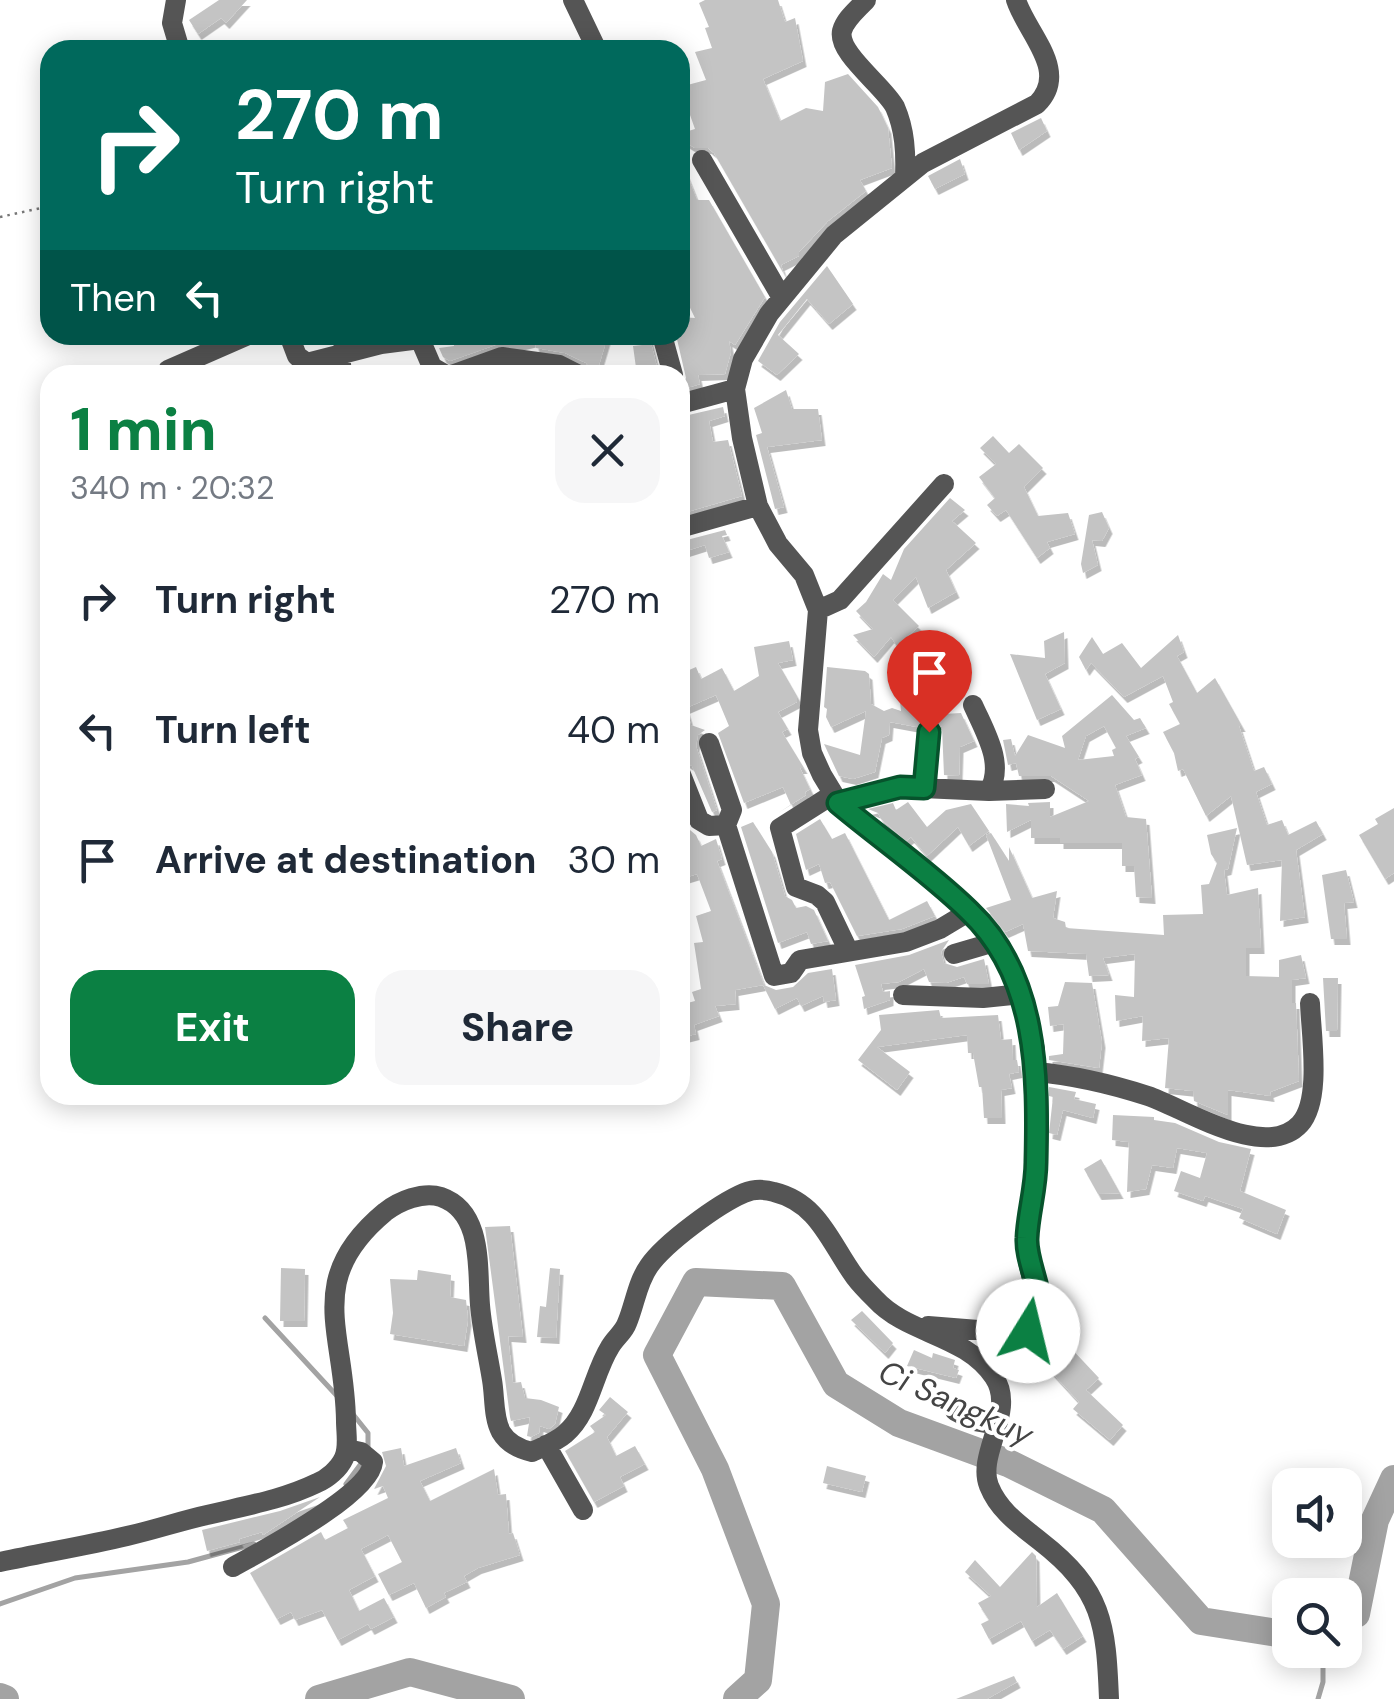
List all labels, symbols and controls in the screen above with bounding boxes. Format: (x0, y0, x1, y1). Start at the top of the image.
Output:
text: 270 m (235, 70, 444, 161)
icon: right (70, 80, 200, 210)
text: Turn right (235, 158, 434, 217)
icon: left (177, 270, 232, 325)
text: Then (70, 273, 157, 323)
text: 1 min (70, 390, 217, 469)
button: close (555, 398, 660, 503)
text: 340 m · 20:32 (70, 467, 274, 509)
icon: right (70, 573, 125, 628)
text: Turn right (155, 575, 336, 625)
text: 270 m (549, 575, 660, 625)
pin (887, 630, 972, 733)
icon: arrive (902, 645, 957, 700)
icon: left (70, 703, 125, 758)
text: Turn left (155, 705, 311, 755)
text: 40 m (567, 705, 660, 755)
icon: arrive (70, 833, 125, 888)
text: Arrive at destination (155, 835, 537, 885)
text: 30 m (568, 835, 660, 885)
button: Exit (70, 970, 355, 1085)
button: Share (375, 970, 660, 1085)
position arrow (976, 1279, 1080, 1383)
water label: Ci Sangkuy (872, 1350, 1041, 1456)
map controls (1272, 1468, 1362, 1668)
button: sound (1272, 1468, 1362, 1558)
button: search (1272, 1578, 1362, 1668)

